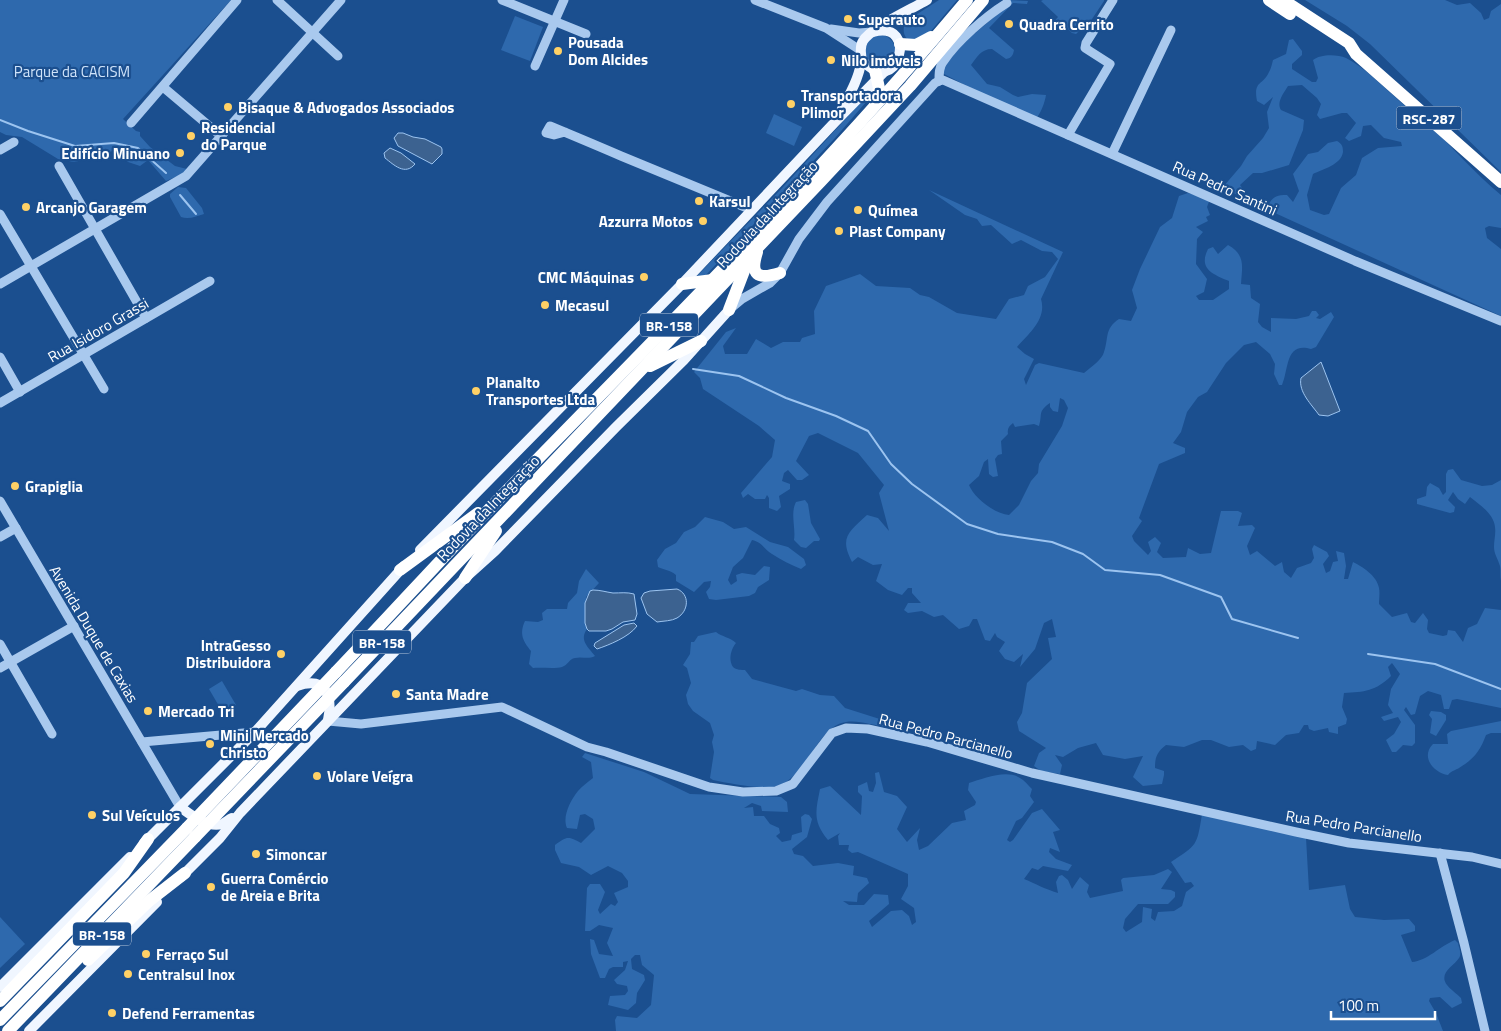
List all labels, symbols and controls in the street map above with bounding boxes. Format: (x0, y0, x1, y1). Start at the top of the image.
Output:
place label: Superauto (858, 8, 925, 31)
marker: Superauto (842, 13, 854, 25)
place label: Quadra Cerrito (1019, 13, 1114, 36)
marker: Quadra Cerrito (1003, 18, 1015, 30)
place label: Pousada Dom Alcides (568, 31, 648, 71)
marker: Pousada Dom Alcides (552, 45, 564, 57)
place label: Nilo imóveis (841, 49, 921, 72)
marker: Nilo imóveis (825, 54, 837, 66)
park label: Parque da CACISM (14, 60, 130, 83)
place label: Transportadora Plimor (801, 84, 901, 124)
place label: Bisaque & Advogados Associados (238, 96, 454, 119)
marker: Transportadora Plimor (785, 98, 797, 110)
marker: Bisaque & Advogados Associados (222, 101, 234, 113)
road number: RSC-287 (1396, 106, 1462, 130)
place label: Residencial do Parque (201, 116, 275, 156)
marker: Residencial do Parque (185, 130, 197, 142)
place label: Edifício Minuano (61, 142, 170, 165)
marker: Edifício Minuano (174, 147, 186, 159)
street label: Rodovia da Integração (711, 155, 823, 273)
street label: Rua Pedro Santini (1169, 155, 1281, 221)
place label: Karsul (709, 190, 751, 213)
marker: Karsul (693, 195, 705, 207)
place label: Arcanjo Garagem (36, 196, 147, 219)
place label: Químea (868, 199, 918, 222)
marker: Arcanjo Garagem (20, 201, 32, 213)
marker: Químea (852, 204, 864, 216)
place label: Azzurra Motos (599, 210, 693, 233)
marker: Azzurra Motos (697, 215, 709, 227)
place label: Plast Company (849, 220, 946, 243)
marker: Plast Company (833, 225, 845, 237)
place label: CMC Máquinas (538, 266, 634, 289)
marker: CMC Máquinas (638, 271, 650, 283)
street label: Rua Isidoro Grassi (43, 292, 153, 368)
place label: Mecasul (555, 294, 609, 317)
marker: Mecasul (539, 299, 551, 311)
road number: BR-158 (640, 314, 698, 336)
place label: Planalto Transportes Ltda (486, 371, 596, 411)
marker: Planalto Transportes Ltda (470, 385, 482, 397)
street label: Rodovia da Integração (431, 450, 545, 566)
place label: Grapiglia (25, 475, 83, 498)
marker: Grapiglia (9, 480, 21, 492)
street label: Avenida Duque de Caxias (44, 561, 144, 707)
road number: BR-158 (353, 630, 411, 654)
place label: IntraGesso Distribuidora (186, 634, 271, 674)
marker: IntraGesso Distribuidora (275, 648, 287, 660)
place label: Santa Madre (406, 683, 489, 706)
marker: Santa Madre (390, 688, 402, 700)
place label: Mercado Tri (158, 700, 234, 723)
marker: Mercado Tri (142, 705, 154, 717)
street label: Rua Pedro Parcianello (876, 707, 1016, 765)
place label: Mini Mercado Christo (220, 724, 309, 764)
marker: Mini Mercado Christo (204, 738, 216, 750)
place label: Volare Veígra (327, 765, 414, 788)
marker: Volare Veígra (311, 770, 323, 782)
place label: Sul Veículos (102, 804, 180, 827)
street label: Rua Pedro Parcianello (1284, 804, 1424, 848)
marker: Sul Veículos (86, 809, 98, 821)
place label: Simoncar (266, 843, 327, 866)
marker: Simoncar (250, 848, 262, 860)
place label: Guerra Comércio de Areia e Brita (221, 867, 329, 907)
marker: Guerra Comércio de Areia e Brita (205, 881, 217, 893)
road number: BR-158 (73, 922, 131, 946)
place label: Ferraço Sul (156, 943, 229, 966)
marker: Ferraço Sul (140, 948, 152, 960)
place label: Centralsul Inox (138, 963, 235, 986)
marker: Centralsul Inox (122, 968, 134, 980)
scale bar (1331, 988, 1435, 1020)
text: 100 m (1338, 994, 1379, 1017)
place label: Defend Ferramentas (122, 1002, 255, 1025)
marker: Defend Ferramentas (106, 1007, 118, 1019)

